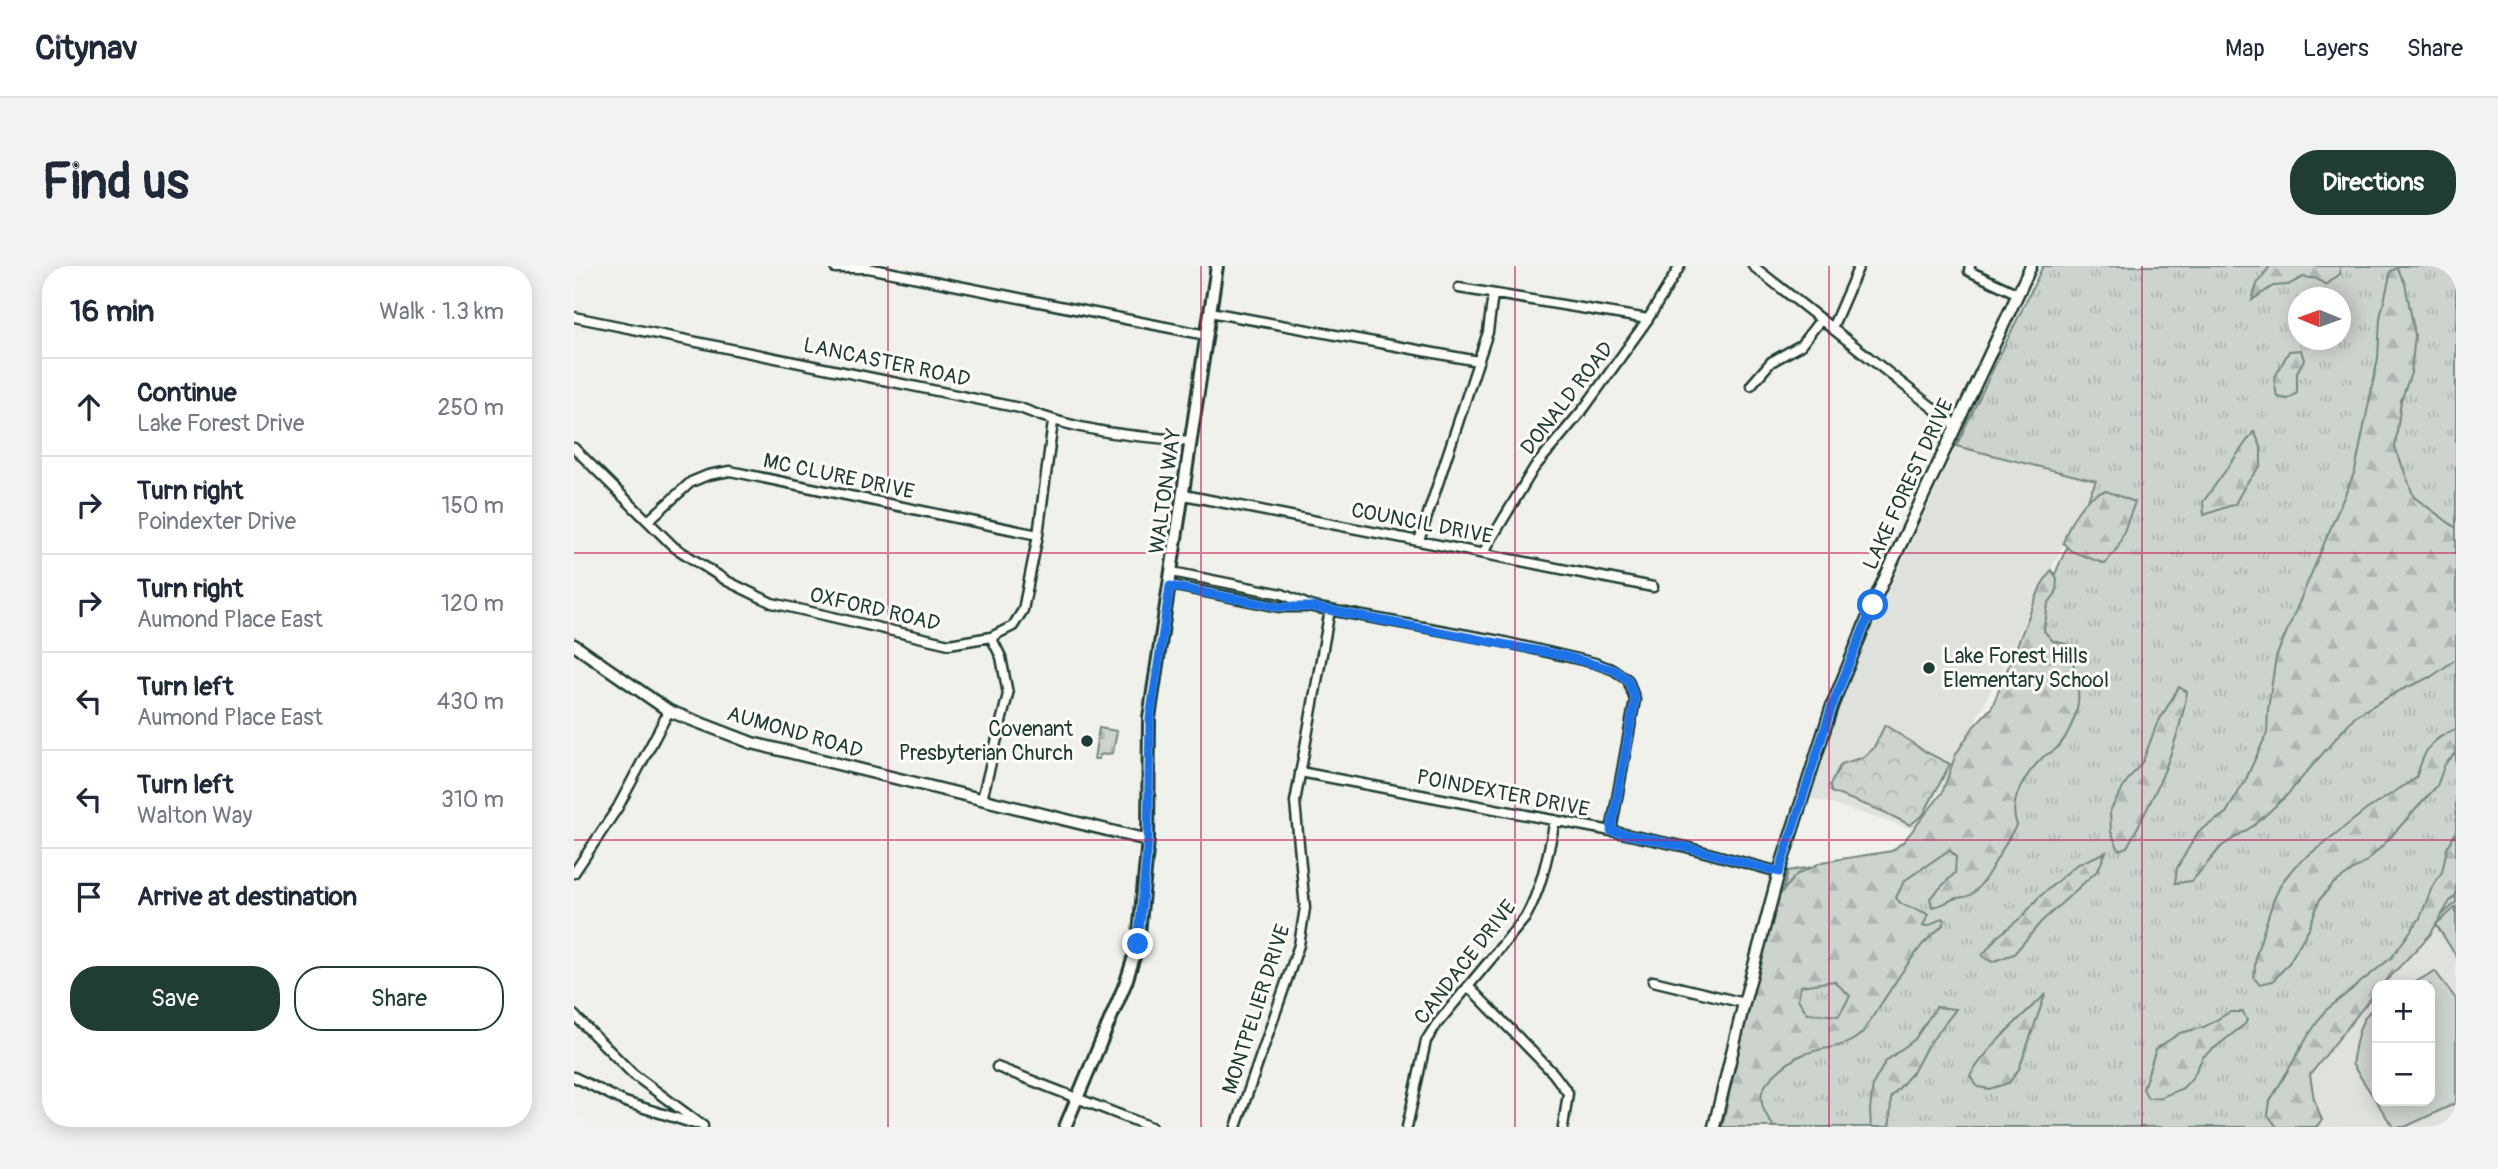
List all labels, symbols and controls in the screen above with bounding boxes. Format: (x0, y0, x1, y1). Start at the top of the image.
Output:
text: Citynav (35, 28, 138, 69)
text: Map (2225, 34, 2265, 63)
text: Layers (2303, 34, 2369, 63)
text: Share (2407, 34, 2463, 63)
button: Directions (2290, 150, 2456, 215)
text: Find us (42, 152, 189, 213)
north arrow (2288, 287, 2351, 350)
text: 16 min (70, 293, 154, 330)
text: Walk · 1.3 km (379, 297, 504, 326)
street label: LANCASTER ROAD (801, 332, 973, 393)
street label: DONALD ROAD (1515, 336, 1620, 460)
text: Continue (137, 377, 237, 409)
icon: ahead (70, 388, 108, 426)
text: 250 m (438, 393, 504, 422)
street label: LAKE FOREST DRIVE (1857, 394, 1960, 574)
text: Lake Forest Drive (137, 409, 304, 438)
street label: WALTON WAY (1143, 426, 1188, 556)
street label: MC CLURE DRIVE (761, 447, 917, 506)
text: Turn right (137, 475, 243, 507)
icon: right (70, 486, 108, 524)
text: 150 m (441, 491, 504, 520)
street label: COUNCIL DRIVE (1349, 497, 1495, 550)
text: Poindexter Drive (137, 507, 296, 536)
text: Turn right (137, 573, 243, 605)
street label: OXFORD ROAD (807, 581, 943, 638)
icon: right (70, 584, 108, 622)
text: 120 m (441, 589, 504, 618)
route start (1857, 589, 1888, 620)
text: Aumond Place East (137, 605, 323, 634)
place label: Lake Forest Hills Elementary School (1943, 643, 2109, 694)
marker: Lake Forest Hills Elementary School (1921, 660, 1937, 676)
text: Turn left (137, 671, 233, 703)
icon: left (70, 682, 108, 720)
text: 430 m (437, 687, 504, 716)
street label: AUMOND ROAD (724, 700, 866, 765)
text: Aumond Place East (137, 703, 323, 732)
place label: Covenant Presbyterian Church (899, 716, 1074, 767)
marker: Covenant Presbyterian Church (1079, 733, 1095, 749)
street label: POINDEXTER DRIVE (1414, 764, 1591, 823)
text: Turn left (137, 769, 233, 801)
icon: left (70, 780, 108, 818)
text: 310 m (441, 785, 504, 814)
text: Walton Way (137, 801, 252, 830)
icon: arrive (70, 878, 108, 916)
text: Arrive at destination (137, 881, 357, 913)
street label: CANDACE DRIVE (1408, 895, 1522, 1030)
street label: MONTPELIER DRIVE (1216, 921, 1297, 1097)
route end (1122, 928, 1153, 959)
button: Save (70, 966, 280, 1031)
button: Share (294, 966, 504, 1031)
map controls (2372, 980, 2435, 1106)
button: + (2372, 980, 2435, 1043)
button: − (2372, 1043, 2435, 1106)

